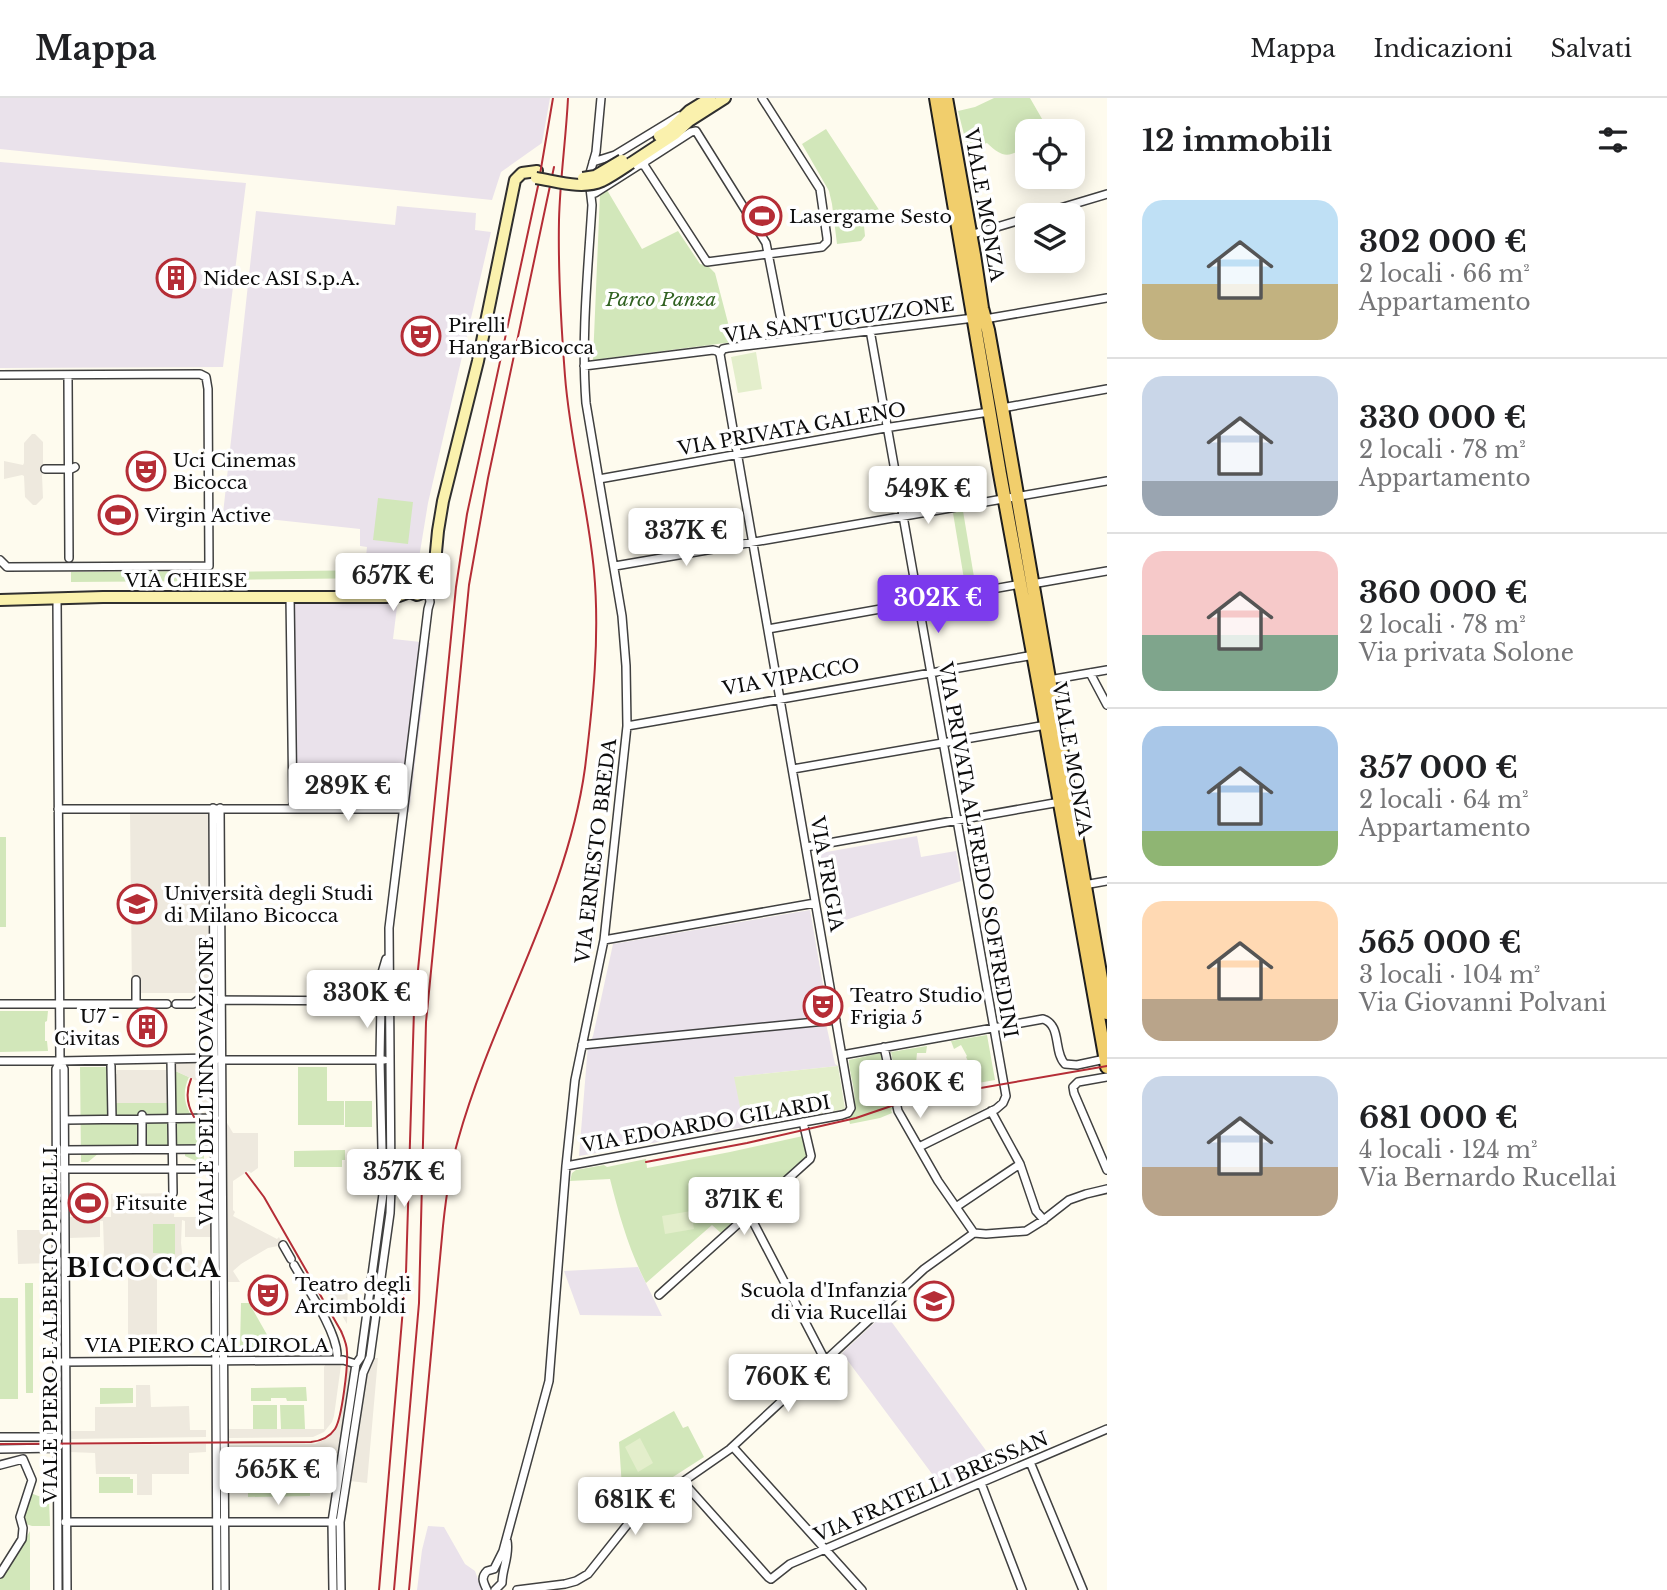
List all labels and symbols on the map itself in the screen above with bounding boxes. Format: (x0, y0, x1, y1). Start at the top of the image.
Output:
street label: VIALE MONZA (959, 126, 1009, 284)
sports icon: Lasergame Sesto (741, 195, 783, 237)
place label: Lasergame Sesto (789, 205, 952, 228)
building icon: Nidec ASI S.p.A. (155, 257, 197, 299)
place label: Nidec ASI S.p.A. (203, 267, 360, 290)
park label: Parco Panza (605, 288, 717, 311)
street label: VIA SANT'UGUZZONE (721, 292, 956, 348)
place label: Pirelli HangarBicocca (448, 314, 595, 359)
theatre icon: Pirelli HangarBicocca (400, 315, 442, 357)
street label: VIA PRIVATA GALENO (675, 398, 908, 461)
place label: Uci Cinemas Bicocca (173, 449, 296, 494)
theatre icon: Uci Cinemas Bicocca (125, 450, 167, 492)
pin: 549K € (871, 466, 985, 526)
sports icon: Virgin Active (97, 494, 139, 536)
place label: Virgin Active (144, 504, 271, 527)
pin: 337K € (629, 508, 743, 568)
pin: 657K € (336, 554, 450, 613)
street label: VIA CHIESE (124, 569, 247, 592)
pin: 302K € (881, 575, 995, 635)
street label: VIA VIPACCO (720, 654, 861, 701)
street label: VIA PRIVATA ALFREDO SOFFREDINI (933, 659, 1022, 1040)
street label: VIALE MONZA (1047, 680, 1097, 838)
street label: VIA ERNESTO BREDA (571, 737, 621, 966)
pin: 289K € (291, 764, 405, 823)
street label: VIA FRIGIA (805, 814, 849, 934)
place label: Università degli Studi di Milano Bicocca (164, 882, 374, 927)
school or university icon: Università degli Studi di Milano Bicocca (116, 883, 158, 925)
street label: VIALE DELL'INNOVAZIONE (195, 936, 218, 1227)
pin: 330K € (310, 970, 424, 1030)
place label: Teatro Studio Frigia 5 (850, 984, 982, 1029)
theatre icon: Teatro Studio Frigia 5 (802, 985, 844, 1027)
place label: U7 - Civitas (54, 1005, 120, 1050)
building icon: U7 - Civitas (126, 1006, 168, 1048)
pin: 360K € (863, 1060, 977, 1120)
street label: VIA EDOARDO GILARDI (579, 1091, 832, 1157)
street label: VIALE PIERO E ALBERTO PIRELLI (39, 1147, 62, 1504)
pin: 357K € (347, 1150, 461, 1209)
pin: 371K € (687, 1178, 801, 1237)
sports icon: Fitsuite (67, 1182, 109, 1224)
place label: Fitsuite (115, 1192, 187, 1215)
district label: BICOCCA (66, 1252, 222, 1284)
place label: Teatro degli Arcimboldi (294, 1273, 412, 1318)
theatre icon: Teatro degli Arcimboldi (247, 1274, 289, 1316)
place label: Scuola d'Infanzia di via Rucellai (741, 1279, 908, 1324)
school or university icon: Scuola d'Infanzia di via Rucellai (913, 1280, 955, 1322)
street label: VIA PIERO CALDIROLA (84, 1334, 329, 1357)
pin: 760K € (731, 1354, 845, 1414)
street label: VIA FRATELLI BRESSAN (809, 1427, 1052, 1547)
pin: 565K € (221, 1448, 335, 1507)
pin: 681K € (578, 1478, 692, 1537)

